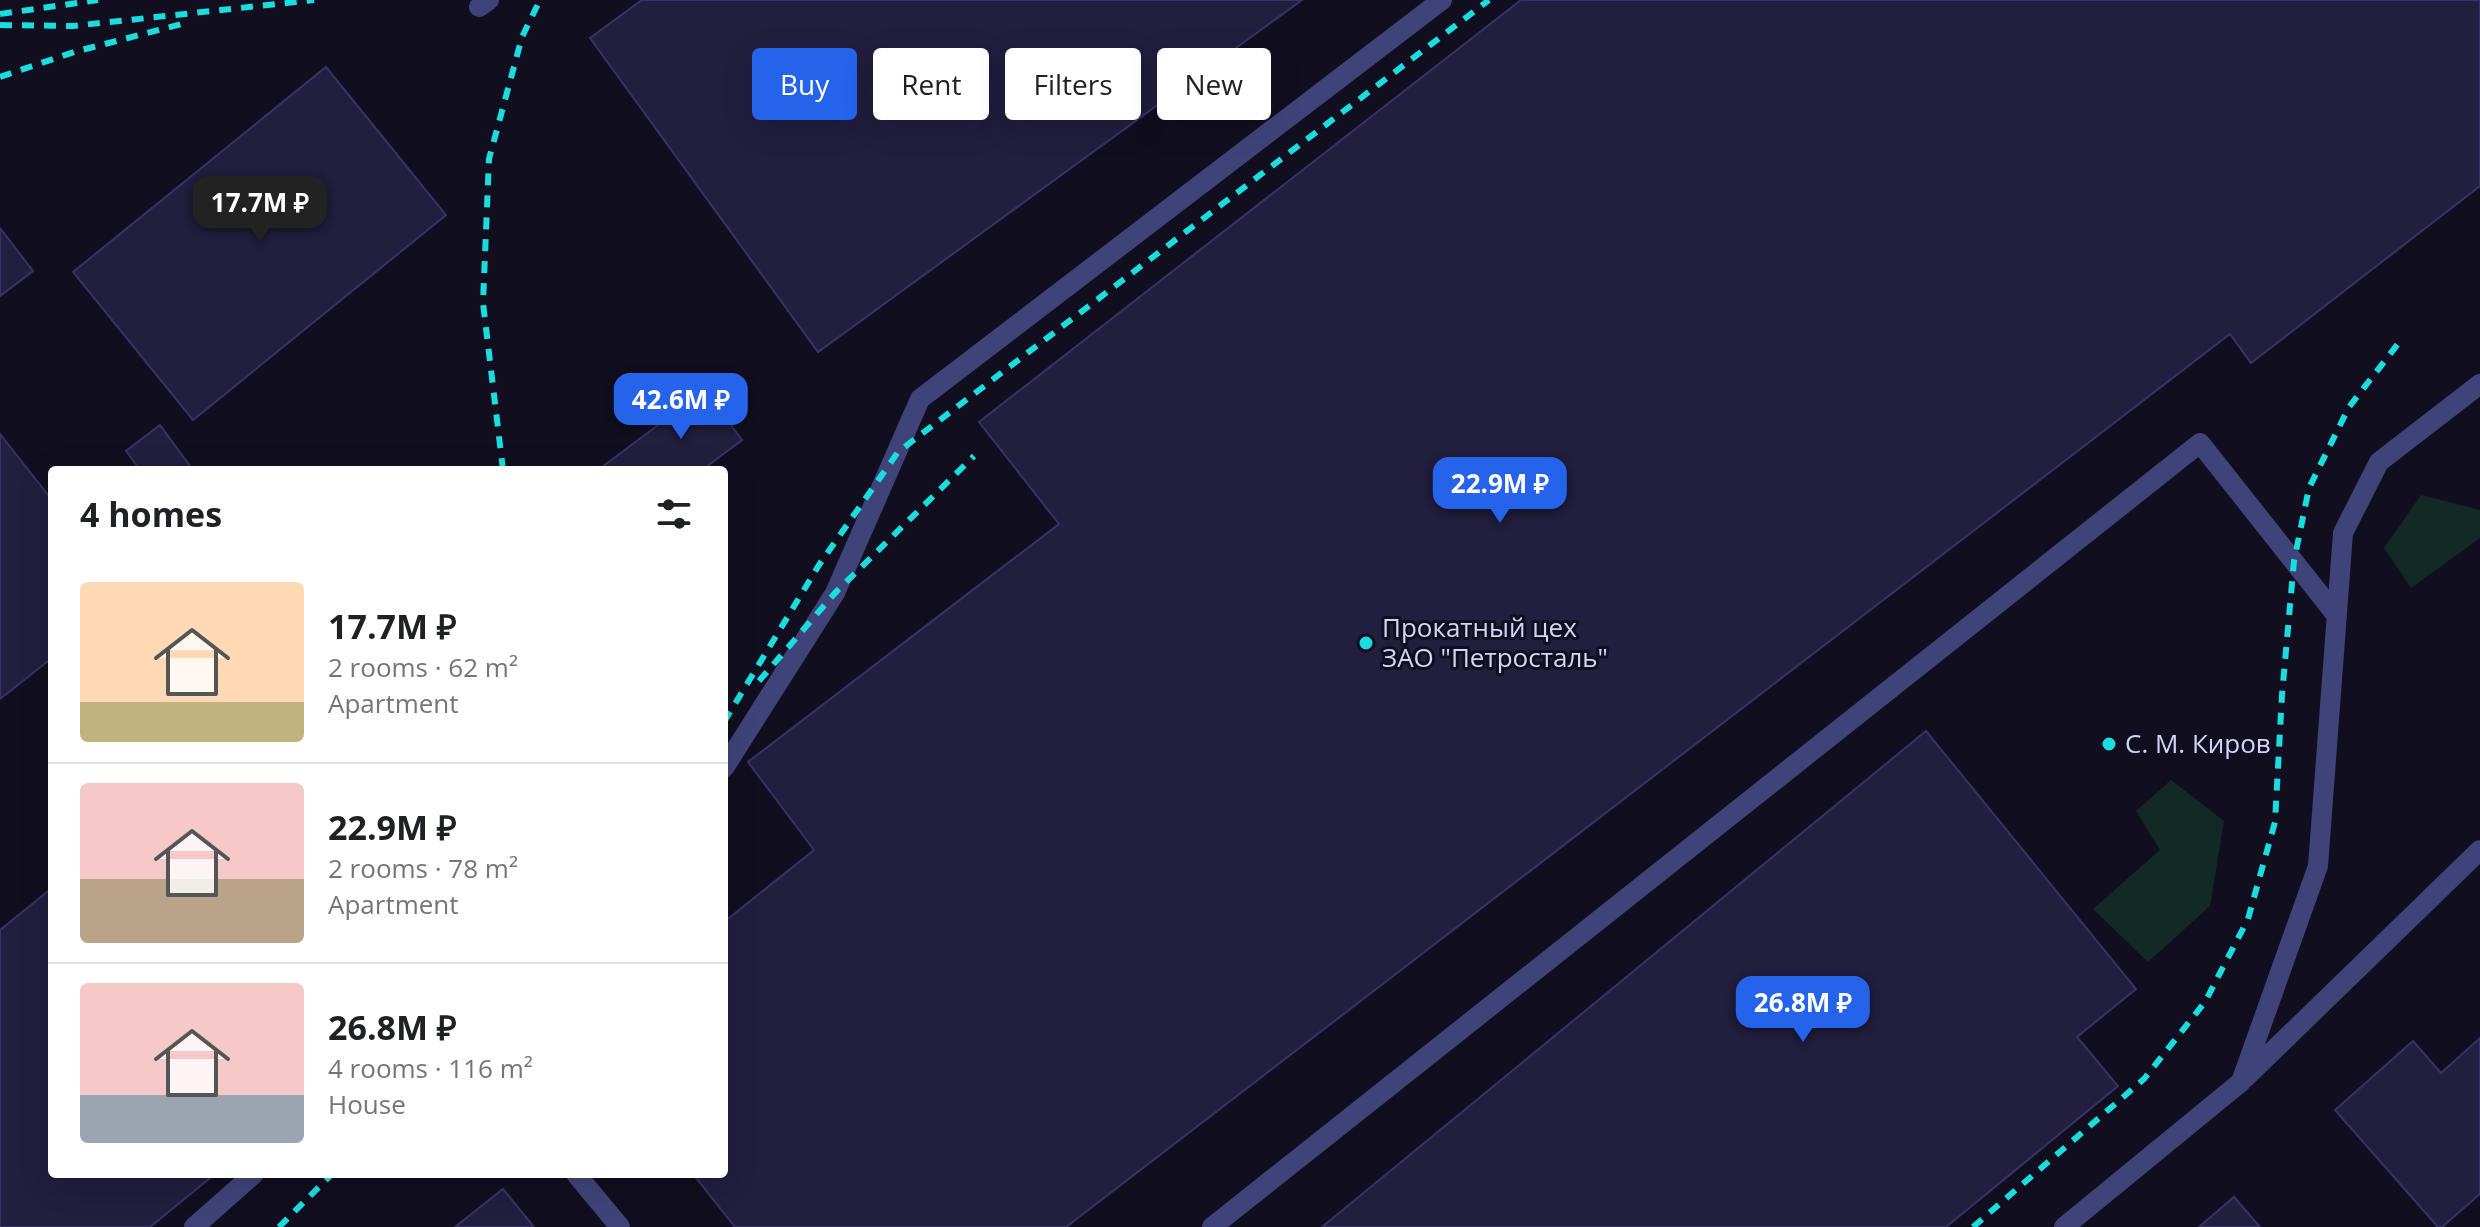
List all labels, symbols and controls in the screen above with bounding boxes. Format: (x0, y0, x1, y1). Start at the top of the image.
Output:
chip: Buy (752, 48, 857, 120)
chip: Rent (873, 48, 989, 120)
chip: Filters (1005, 48, 1141, 120)
chip: New (1157, 48, 1271, 120)
pin: 17.7M ₽ (186, 176, 334, 244)
text: 17.7M ₽ (211, 184, 309, 220)
pin: 42.6M ₽ (607, 373, 755, 441)
text: 42.6M ₽ (632, 381, 730, 417)
pin: 22.9M ₽ (1426, 457, 1574, 525)
text: 22.9M ₽ (1451, 465, 1549, 501)
text: 4 homes (80, 491, 222, 537)
icon: filters (652, 492, 696, 536)
text: 17.7M ₽ (328, 603, 457, 649)
place label: Прокатный цех ЗАО "Петросталь" (1382, 609, 1608, 675)
icon: home (144, 614, 240, 710)
marker: Прокатный цех ЗАО "Петросталь" (1357, 634, 1375, 652)
text: 2 rooms · 62 m² (328, 649, 518, 685)
text: Apartment (328, 685, 459, 721)
place label: С. М. Киров (2125, 725, 2271, 761)
marker: С. М. Киров (2100, 735, 2118, 753)
text: 22.9M ₽ (328, 804, 457, 850)
icon: home (144, 815, 240, 911)
text: 2 rooms · 78 m² (328, 850, 518, 886)
text: Apartment (328, 886, 459, 922)
pin: 26.8M ₽ (1729, 976, 1877, 1044)
text: 26.8M ₽ (1754, 984, 1852, 1020)
text: 26.8M ₽ (328, 1004, 457, 1050)
icon: home (144, 1015, 240, 1111)
text: 4 rooms · 116 m² (328, 1050, 533, 1086)
text: House (328, 1086, 406, 1122)

